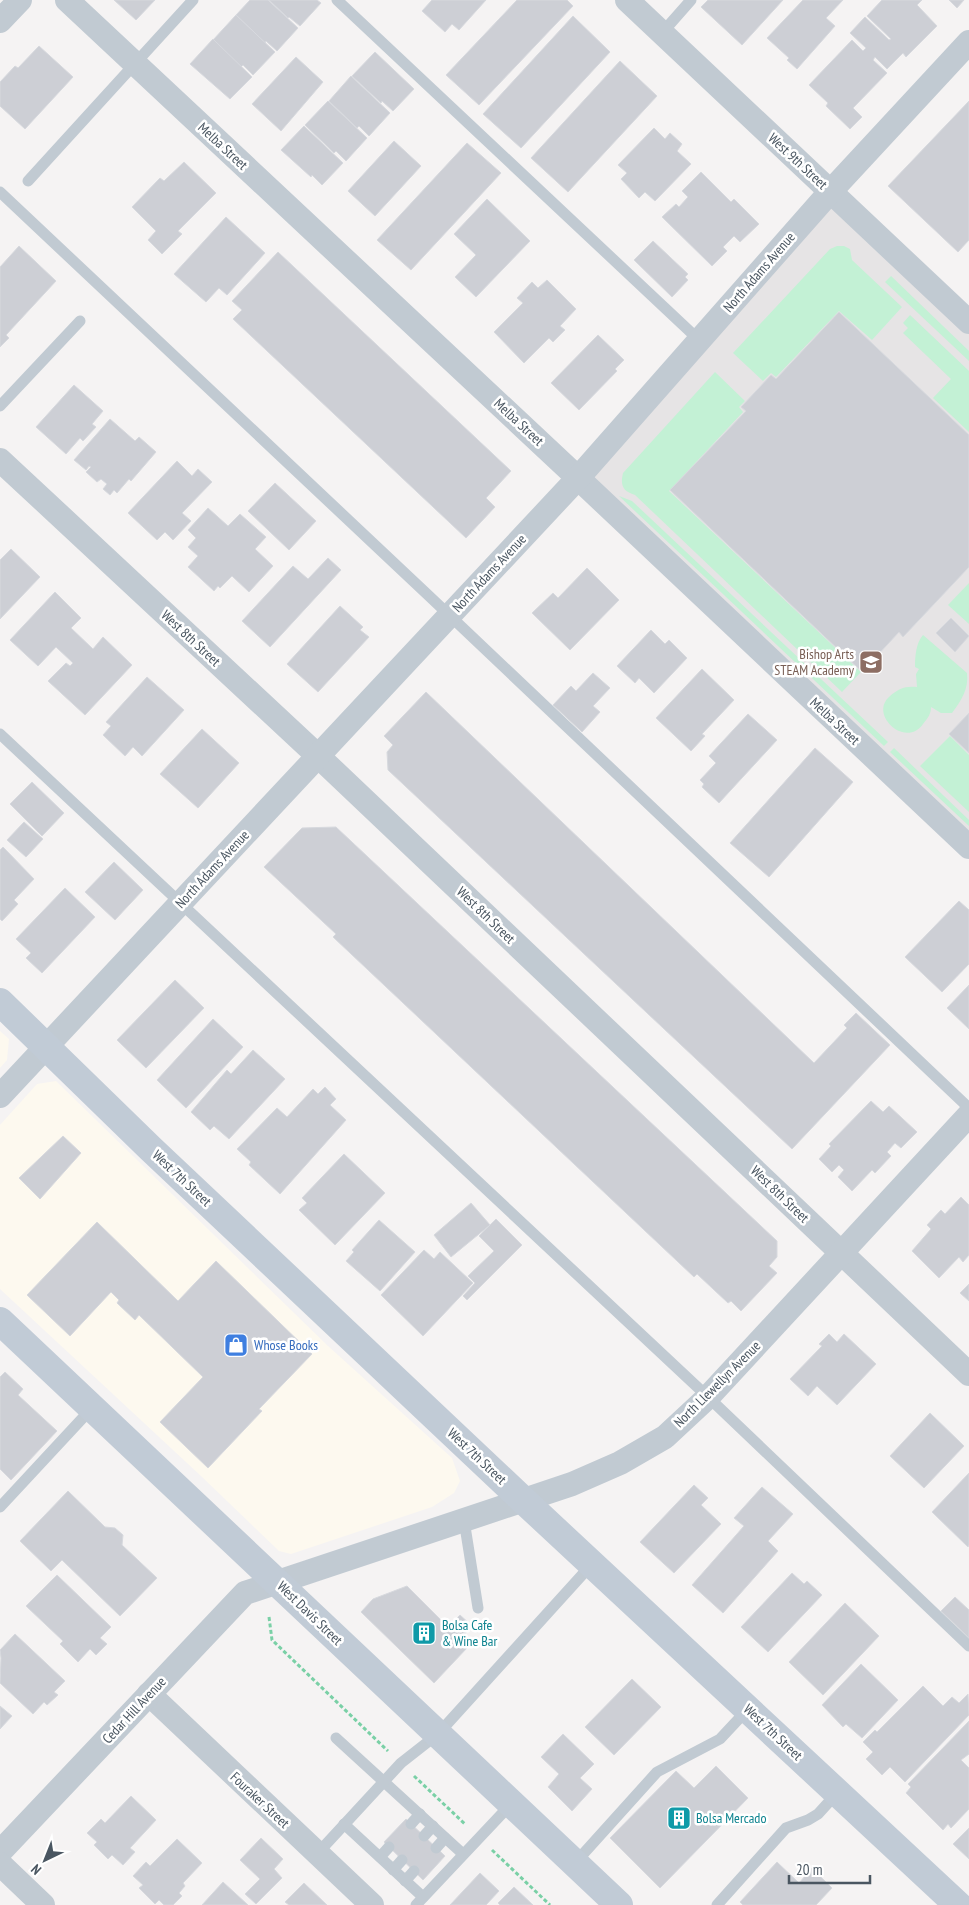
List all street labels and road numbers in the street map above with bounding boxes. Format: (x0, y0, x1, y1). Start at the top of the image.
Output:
street label: Melba Street (194, 118, 252, 174)
street label: West 9th Street (765, 129, 831, 193)
street label: North Adams Avenue (719, 228, 799, 316)
street label: Melba Street (490, 394, 548, 450)
street label: North Adams Avenue (448, 530, 530, 616)
street label: West 8th Street (158, 606, 224, 670)
street label: Melba Street (806, 693, 864, 749)
street label: North Adams Avenue (171, 826, 253, 912)
street label: West 8th Street (453, 883, 519, 947)
street label: West 7th Street (149, 1146, 215, 1210)
street label: West 8th Street (747, 1162, 813, 1226)
street label: North Llewellyn Avenue (670, 1337, 764, 1431)
street label: West 7th Street (444, 1424, 510, 1488)
street label: West Davis Street (273, 1577, 347, 1649)
street label: Cedar Hill Avenue (98, 1673, 170, 1747)
street label: West 7th Street (740, 1700, 806, 1764)
street label: Fouraker Street (227, 1768, 293, 1832)

